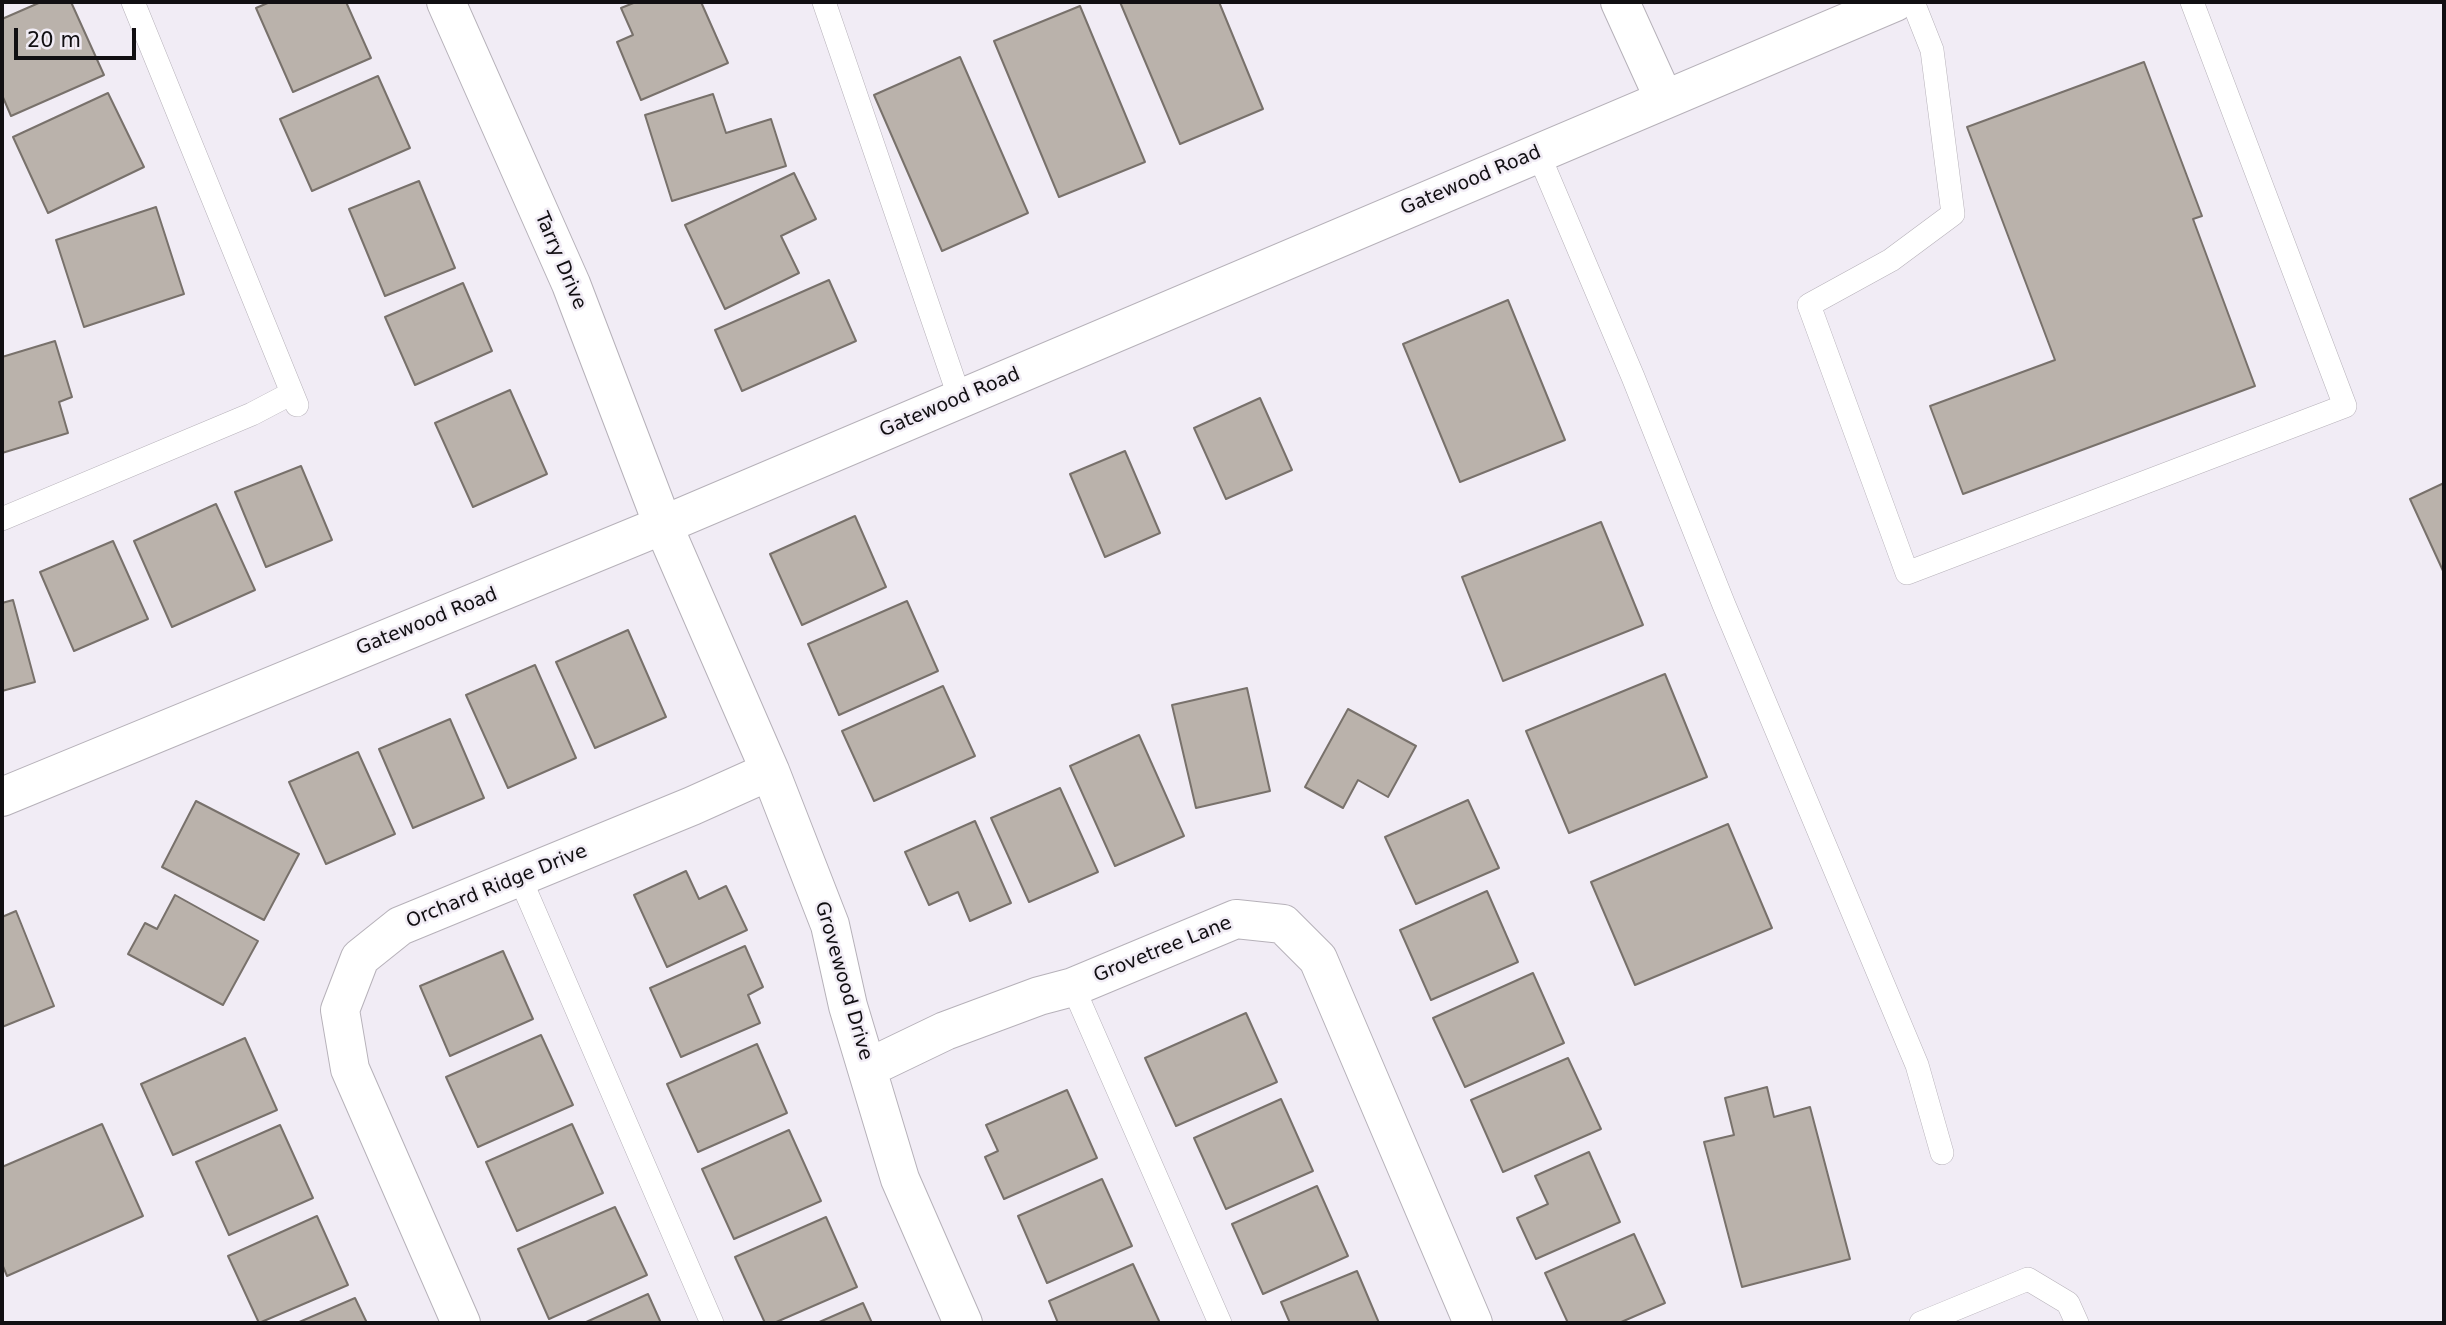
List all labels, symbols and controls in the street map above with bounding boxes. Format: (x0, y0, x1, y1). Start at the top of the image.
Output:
scale bar (18, 14, 140, 58)
text: 20 m (27, 28, 81, 52)
street label: Gatewood Road (1397, 141, 1545, 221)
street label: Tarry Drive (529, 209, 591, 313)
street label: Gatewood Road (876, 363, 1024, 443)
street label: Gatewood Road (353, 583, 501, 661)
street label: Orchard Ridge Drive (403, 840, 591, 934)
street label: Grovewood Drive (809, 899, 877, 1063)
street label: Grovetree Lane (1091, 912, 1235, 988)

